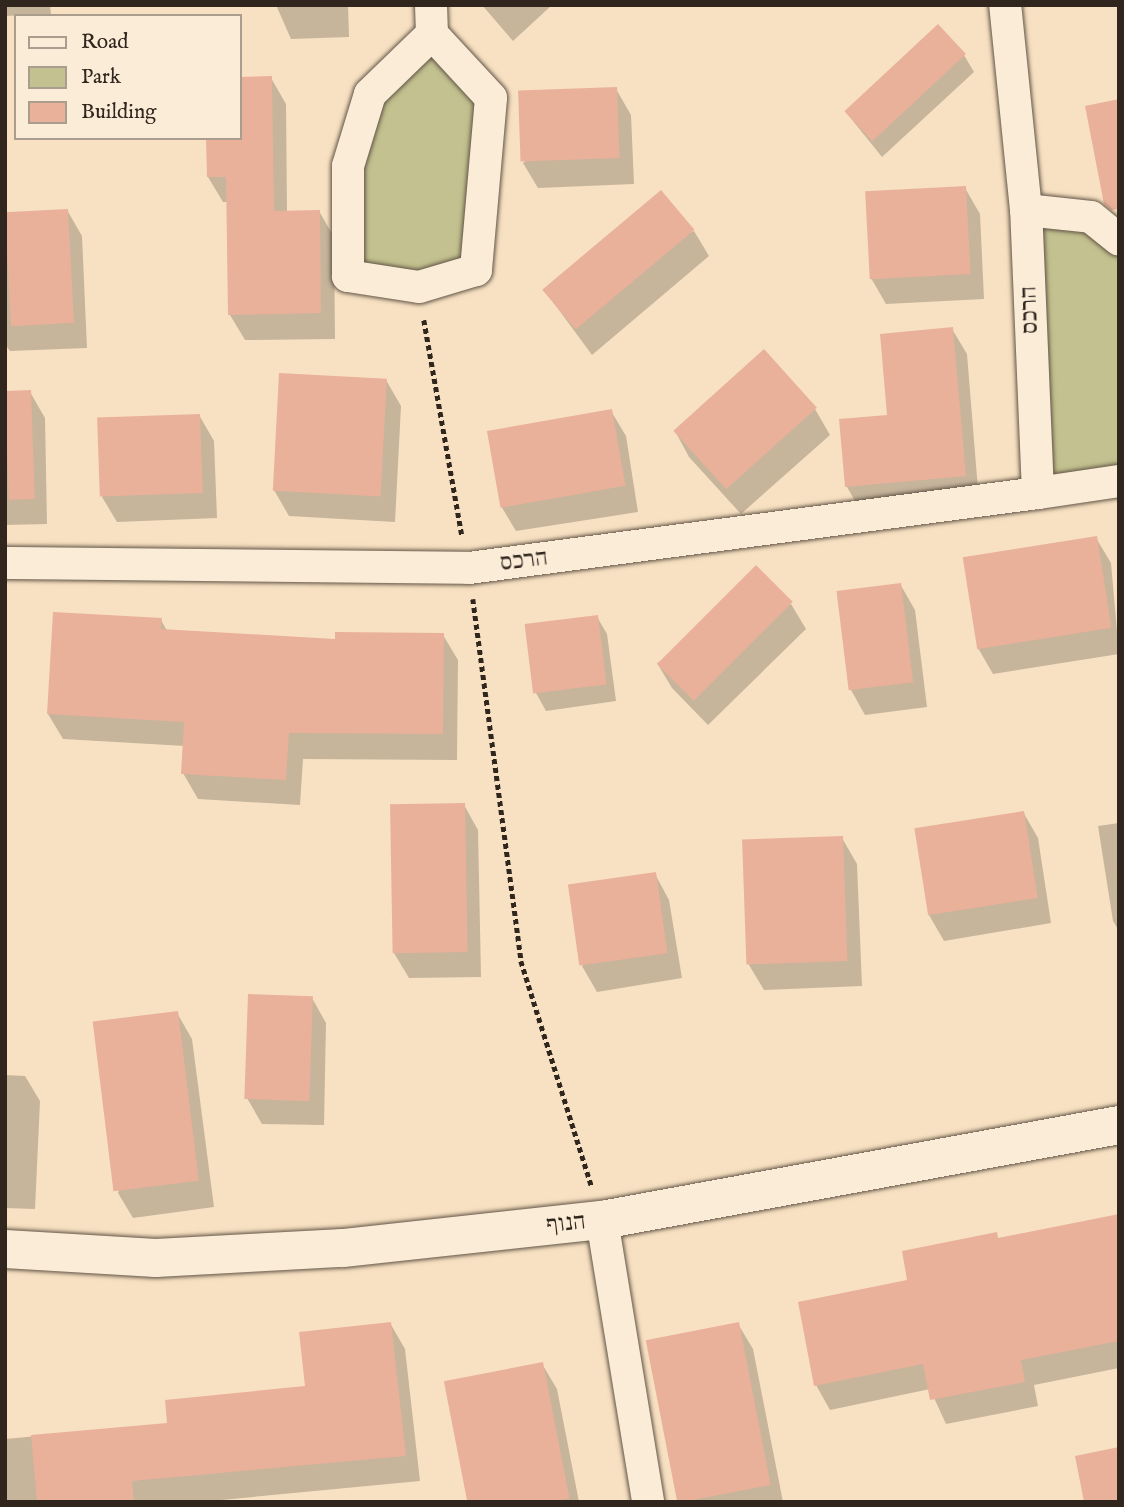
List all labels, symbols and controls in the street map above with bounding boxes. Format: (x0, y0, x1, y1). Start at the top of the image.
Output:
legend (14, 14, 242, 140)
text: Road (81, 29, 128, 56)
text: Park (81, 64, 121, 91)
text: Building (81, 99, 156, 126)
street label: הרכס (1015, 286, 1045, 334)
street label: הרכס (499, 544, 549, 578)
street label: הנוף (545, 1208, 587, 1240)

